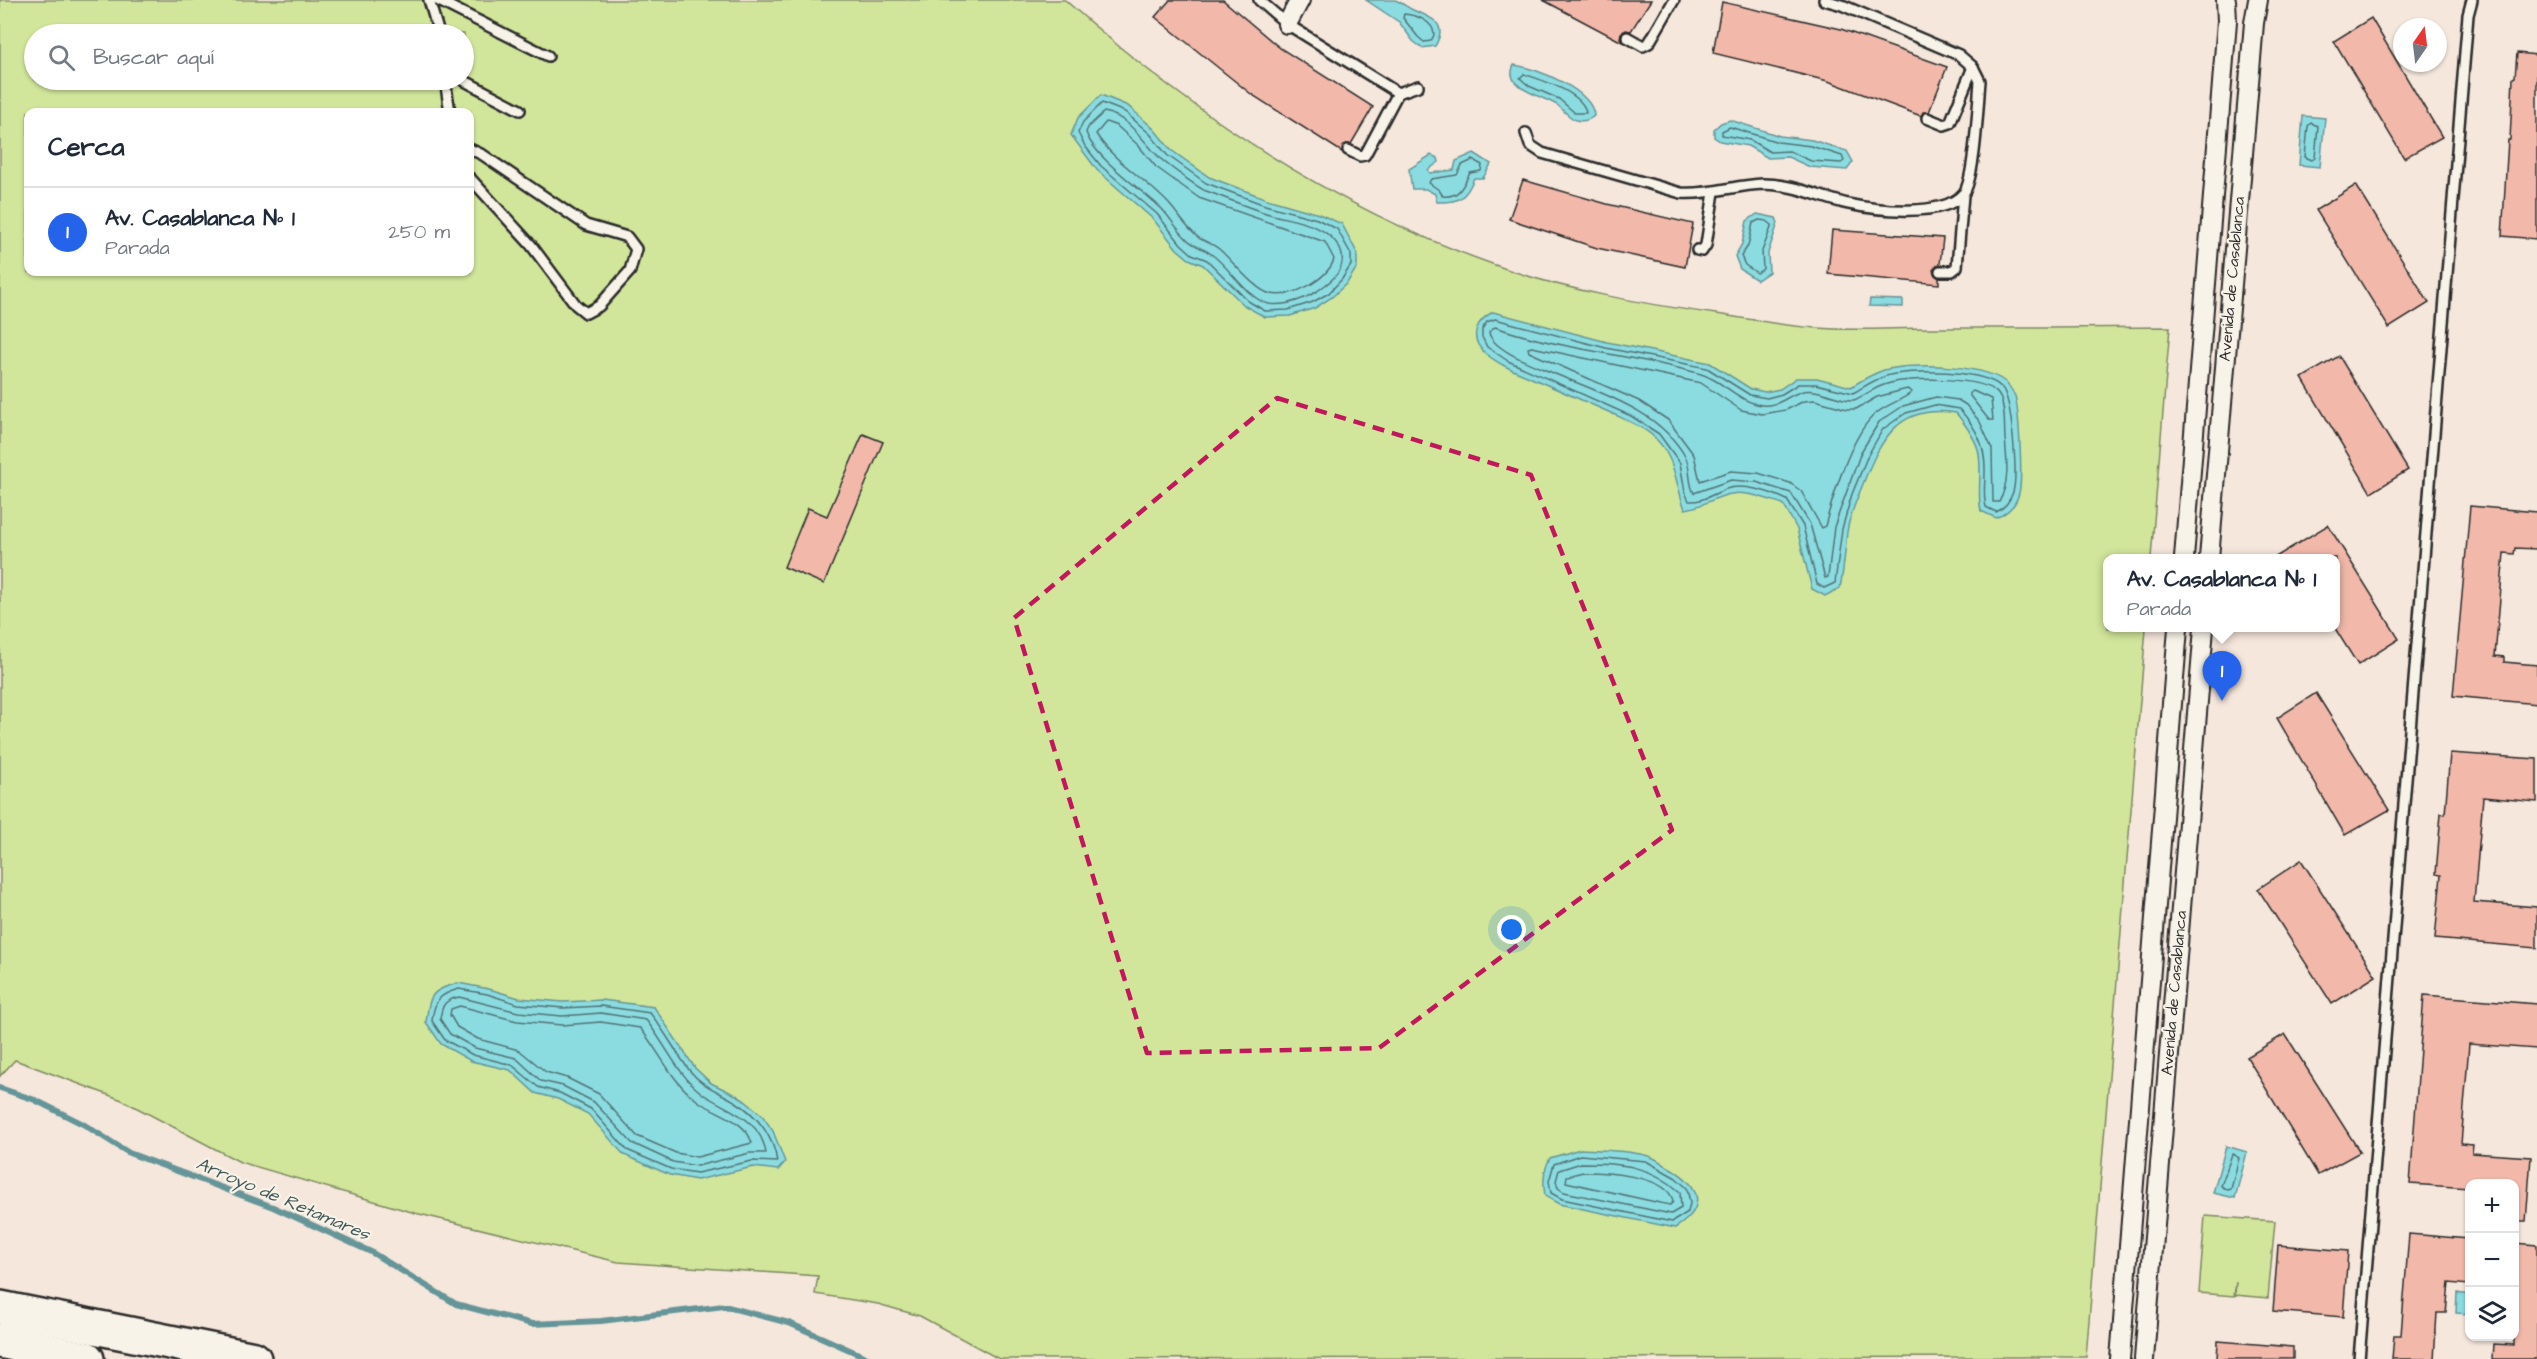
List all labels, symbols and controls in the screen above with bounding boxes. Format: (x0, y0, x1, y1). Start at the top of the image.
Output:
north arrow (2393, 18, 2447, 72)
search box (24, 24, 474, 90)
icon: search (45, 41, 78, 74)
text: Buscar aquí (93, 42, 214, 73)
text: Cerca (48, 129, 125, 165)
street label: Avenida de Casablanca (2214, 196, 2250, 362)
text: Av. Casablanca Nº 1 (105, 203, 295, 234)
text: 1 (66, 218, 69, 246)
text: 250 m (388, 218, 450, 246)
text: Parada (105, 234, 170, 262)
popup (2103, 554, 2340, 632)
text: Av. Casablanca Nº 1 (2127, 564, 2316, 595)
text: Parada (2127, 595, 2191, 623)
pin: 1 (2202, 652, 2242, 701)
street label: Avenida de Casablanca (2156, 910, 2192, 1076)
your location (1497, 915, 1526, 944)
water label: Arroyo de Retamares (192, 1151, 374, 1248)
map controls (2465, 1179, 2519, 1341)
button: + (2465, 1179, 2519, 1233)
button: − (2465, 1233, 2519, 1287)
button: layers (2465, 1287, 2519, 1341)

